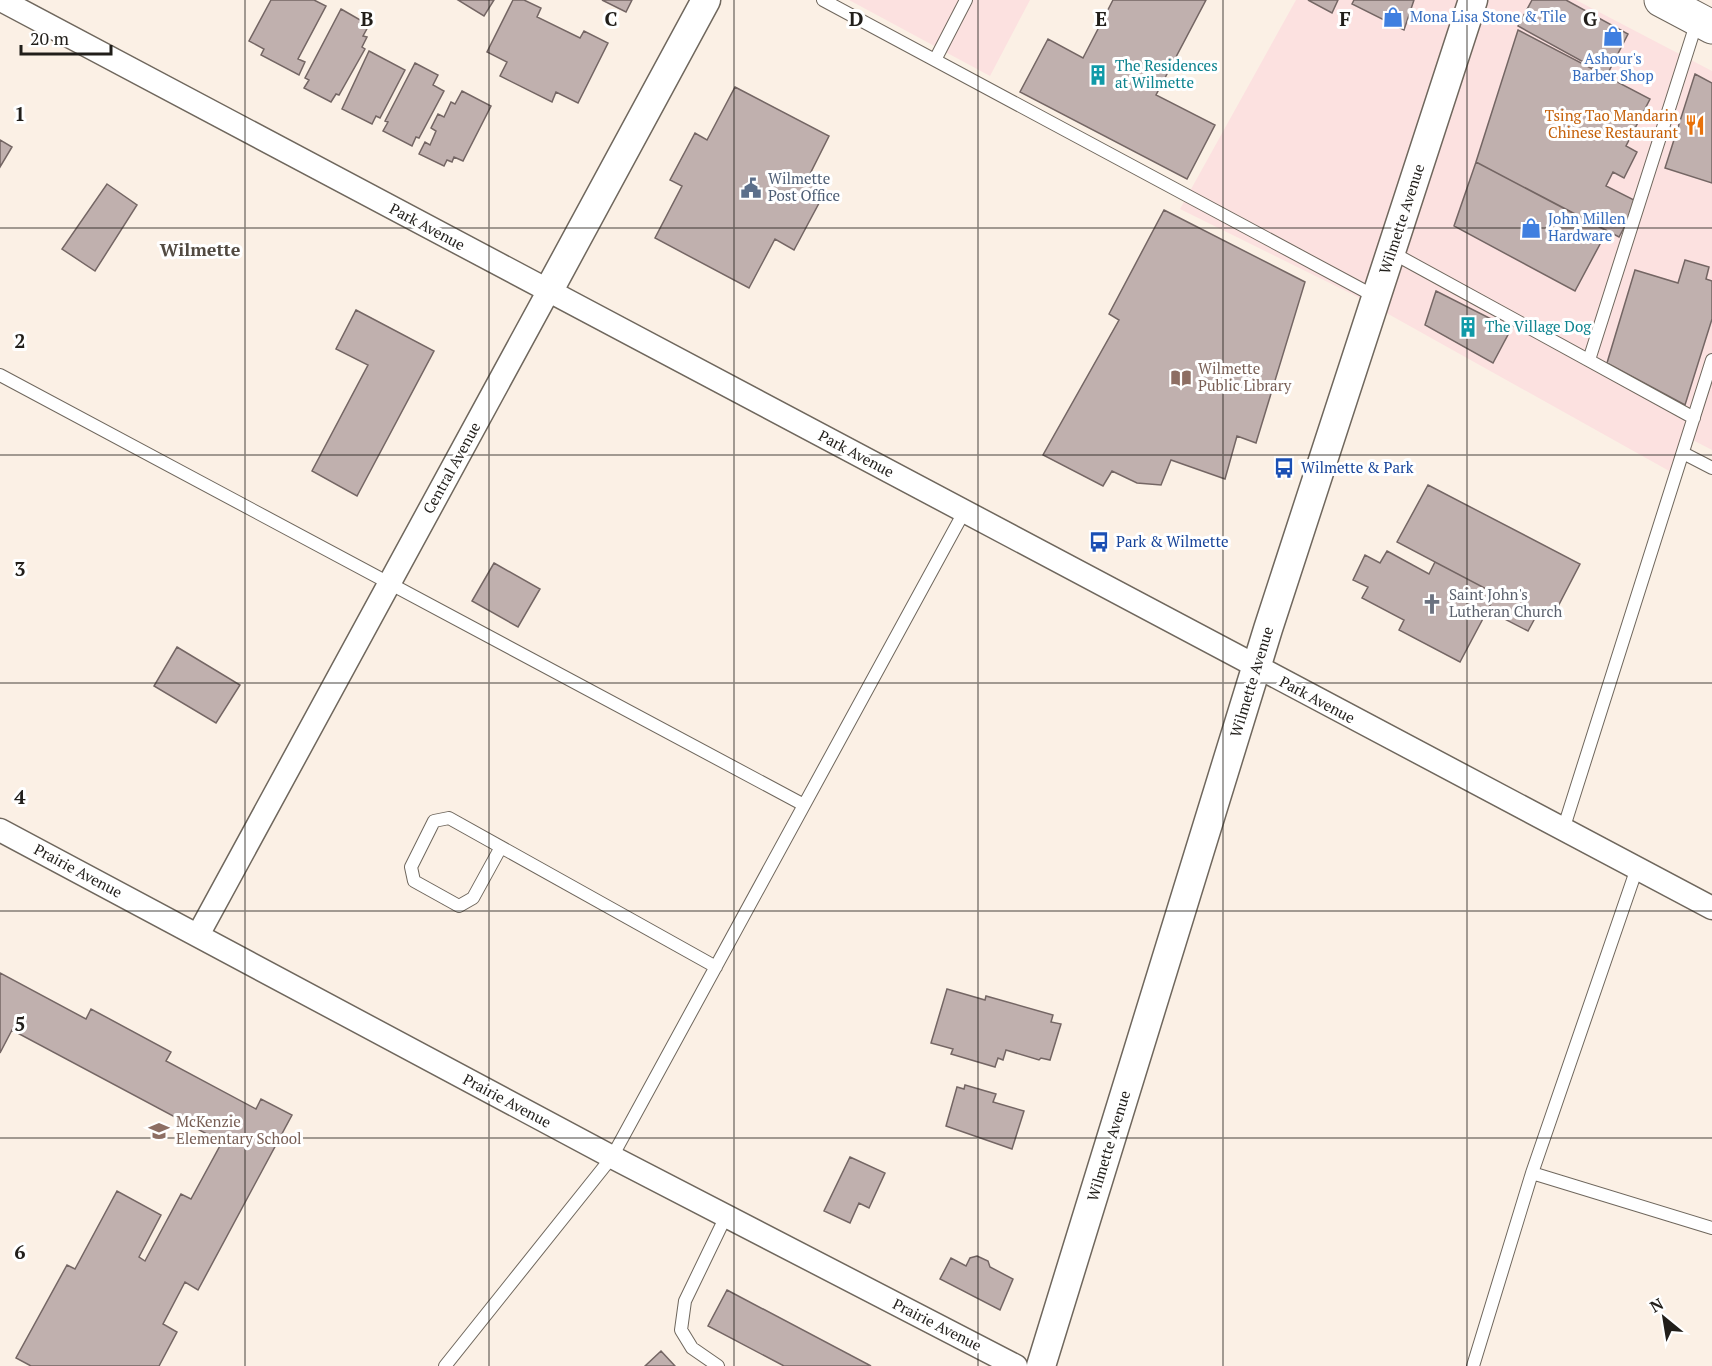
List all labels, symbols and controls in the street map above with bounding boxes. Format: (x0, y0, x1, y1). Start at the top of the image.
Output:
text: B (361, 5, 374, 32)
text: C (604, 5, 618, 32)
text: D (849, 5, 863, 32)
text: E (1095, 5, 1107, 32)
text: F (1339, 5, 1351, 32)
shop icon: Mona Lisa Stone & Tile (1381, 5, 1405, 29)
text: G (1583, 5, 1597, 32)
place label: Mona Lisa Stone & Tile (1410, 6, 1566, 26)
scale bar (21, 18, 111, 56)
shop icon: Ashour's Barber Shop (1601, 24, 1625, 48)
text: 20 m (30, 26, 70, 50)
place label: Ashour's Barber Shop (1572, 48, 1654, 85)
place label: The Residences at Wilmette (1115, 55, 1218, 92)
building icon: The Residences at Wilmette (1086, 63, 1110, 87)
text: 1 (14, 100, 26, 127)
place label: Tsing Tao Mandarin Chinese Restaurant (1545, 105, 1678, 142)
restaurant icon: Tsing Tao Mandarin Chinese Restaurant (1683, 113, 1707, 137)
street label: Wilmette Avenue (1374, 161, 1428, 276)
place label: Wilmette Post Office (768, 168, 840, 205)
public building icon: Wilmette Post Office (739, 176, 763, 200)
street label: Park Avenue (386, 198, 469, 254)
place label: John Millen Hardware (1548, 208, 1626, 245)
shop icon: John Millen Hardware (1519, 216, 1543, 240)
district label: Wilmette (160, 237, 241, 261)
building icon: The Village Dog (1456, 315, 1480, 339)
place label: The Village Dog (1485, 316, 1592, 336)
text: 2 (14, 327, 26, 354)
place label: Wilmette Public Library (1198, 358, 1292, 395)
library icon: Wilmette Public Library (1169, 366, 1193, 390)
street label: Central Avenue (418, 418, 485, 517)
street label: Park Avenue (815, 425, 898, 481)
bus stop icon: Wilmette & Park (1272, 456, 1296, 480)
place label: Wilmette & Park (1301, 457, 1414, 477)
bus stop icon: Park & Wilmette (1087, 530, 1111, 554)
place label: Park & Wilmette (1116, 531, 1229, 551)
text: 3 (14, 555, 26, 582)
place label: Saint John's Lutheran Church (1449, 584, 1562, 621)
church icon: Saint John's Lutheran Church (1420, 592, 1444, 616)
street label: Wilmette Avenue (1225, 624, 1277, 739)
street label: Park Avenue (1276, 671, 1359, 727)
text: 4 (14, 783, 26, 810)
street label: Prairie Avenue (31, 838, 126, 902)
text: 5 (14, 1010, 26, 1037)
street label: Prairie Avenue (460, 1068, 555, 1132)
street label: Wilmette Avenue (1082, 1088, 1134, 1203)
place label: McKenzie Elementary School (176, 1111, 302, 1148)
school or university icon: McKenzie Elementary School (147, 1119, 171, 1143)
text: 6 (14, 1238, 26, 1265)
north arrow (1634, 1288, 1694, 1348)
text: N (1646, 1292, 1667, 1318)
street label: Prairie Avenue (890, 1293, 985, 1355)

